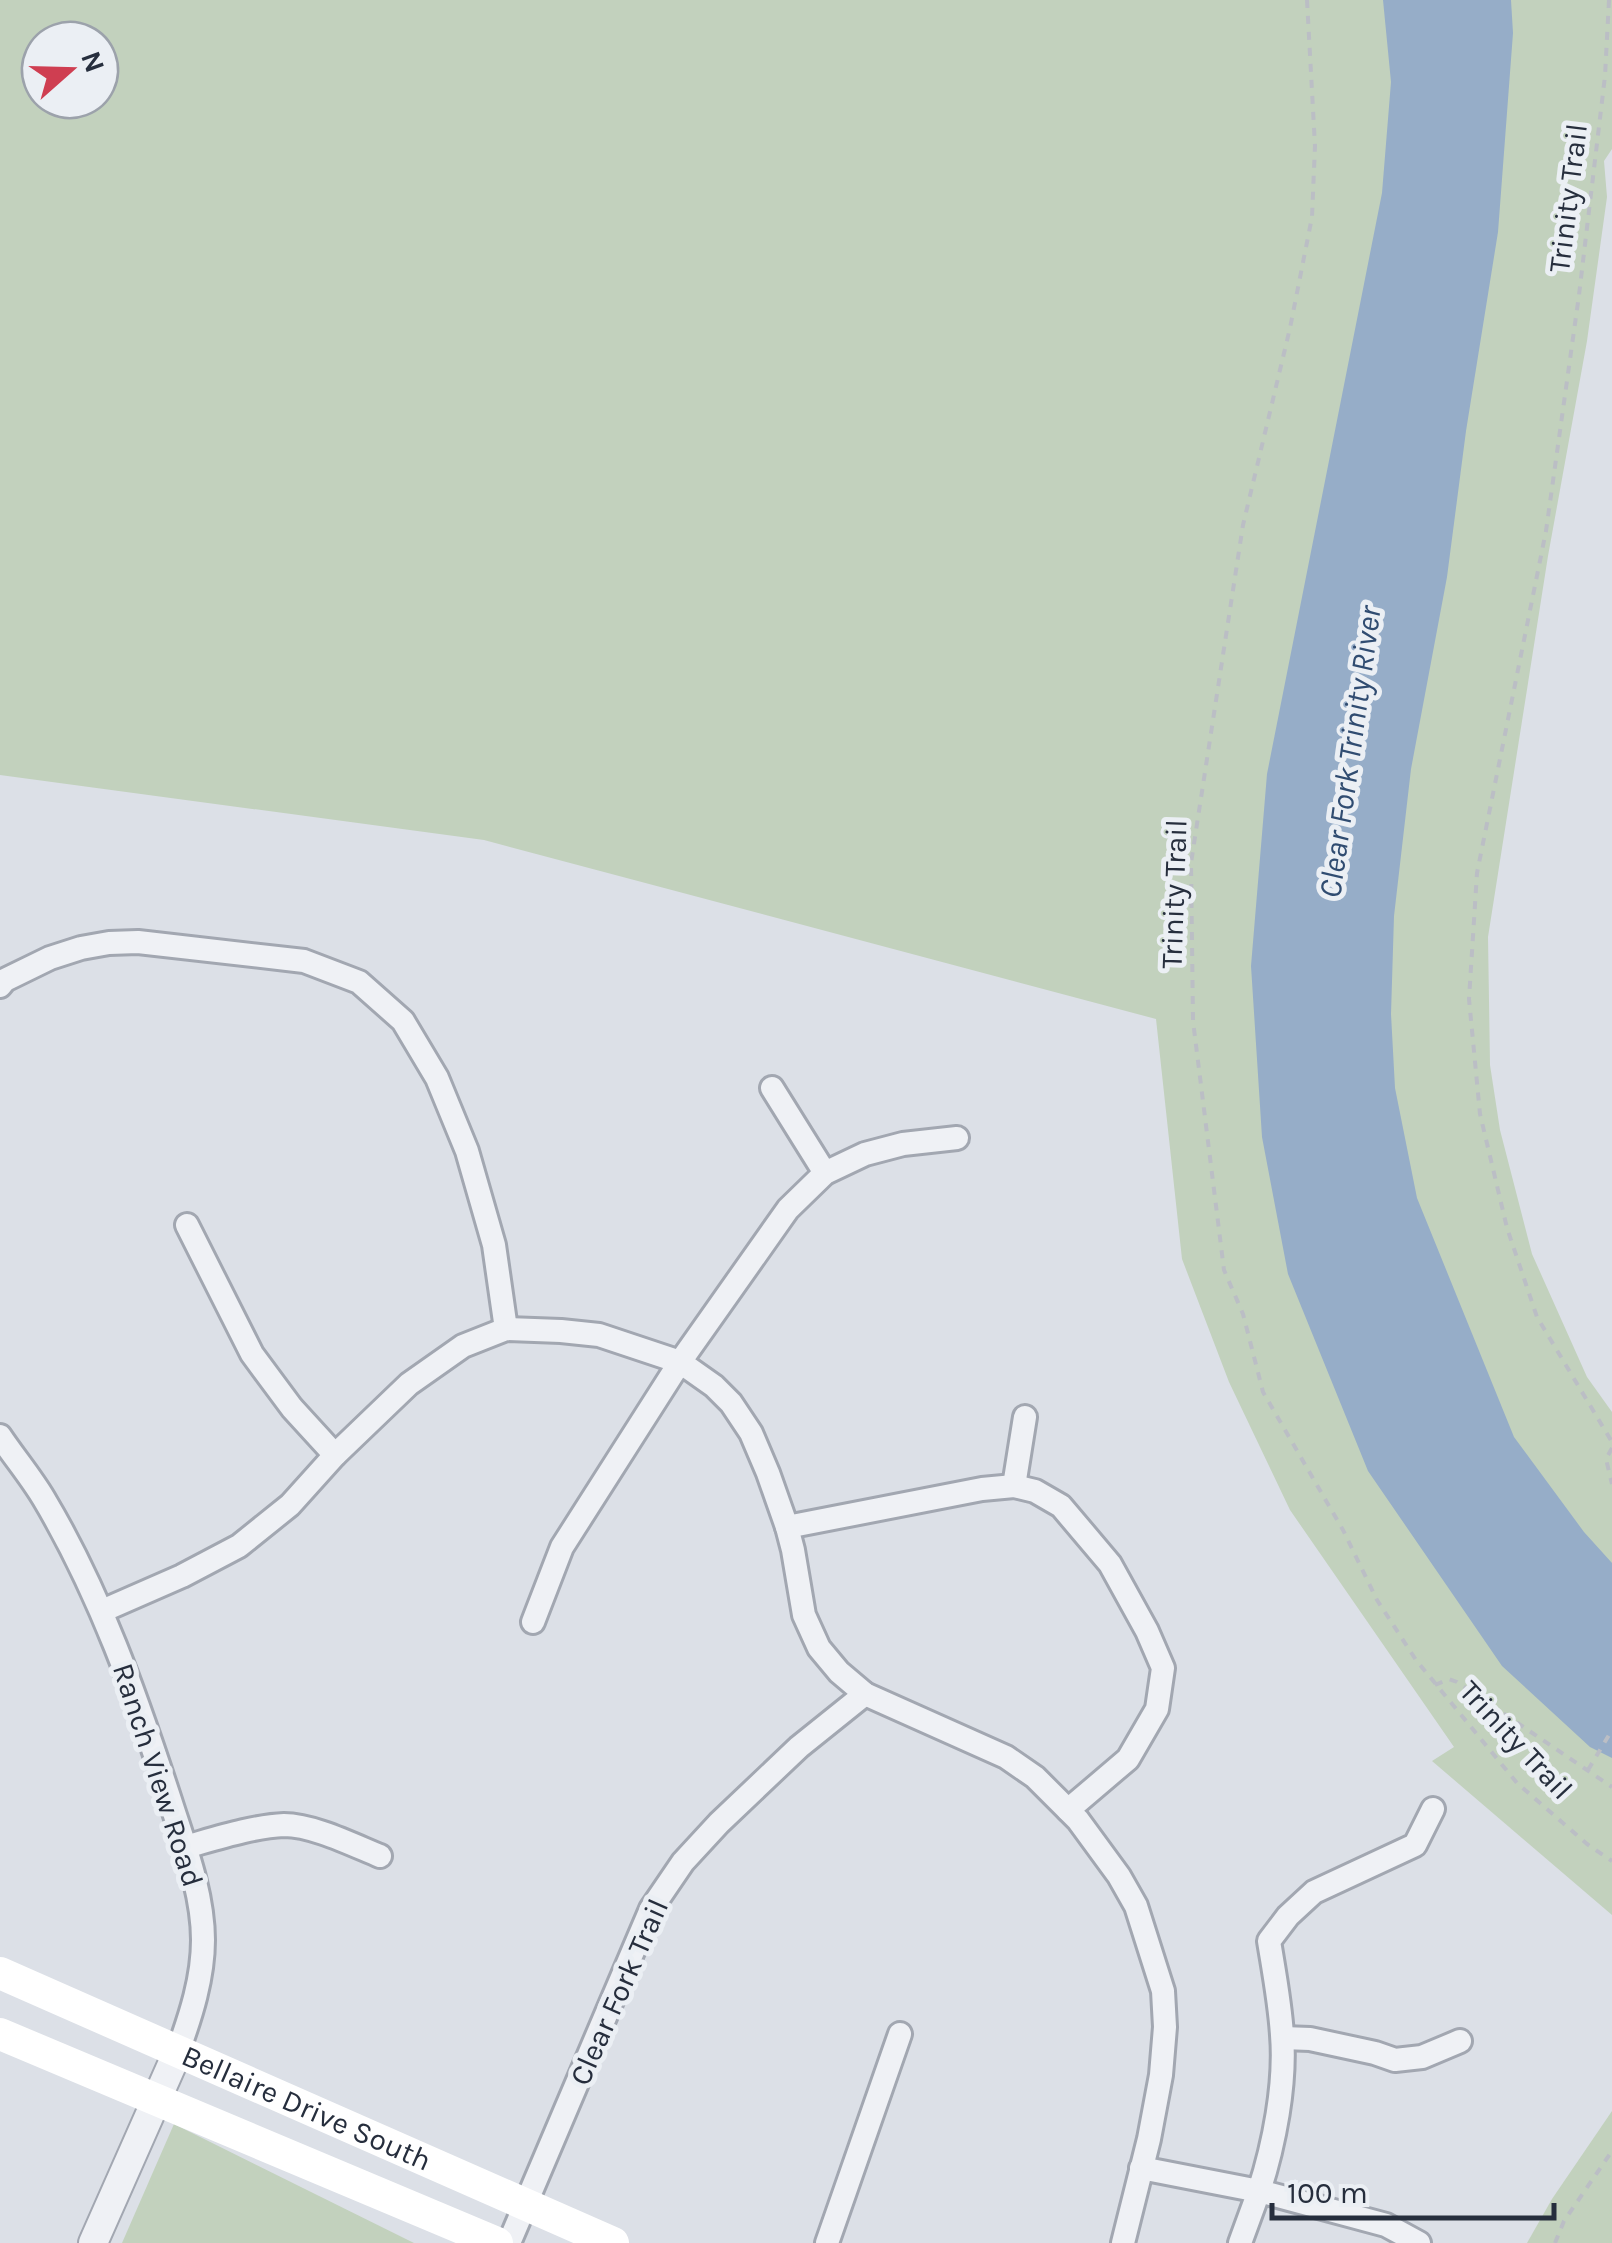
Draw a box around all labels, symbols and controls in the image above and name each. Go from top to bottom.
north arrow [20,20,120,120]
text: N [74,47,112,77]
street label: Trinity Trail [1541,122,1595,274]
water label: Clear Fork Trinity River [1311,603,1389,900]
street label: Trinity Trail [1153,819,1195,969]
street label: Ranch View Road [105,1659,211,1891]
street label: Trinity Trail [1452,1673,1580,1807]
street label: Clear Fork Trail [562,1893,676,2091]
street label: Bellaire Drive South [176,2037,437,2179]
scale bar [1272,2158,1554,2220]
text: 100 m [1287,2175,1368,2211]

